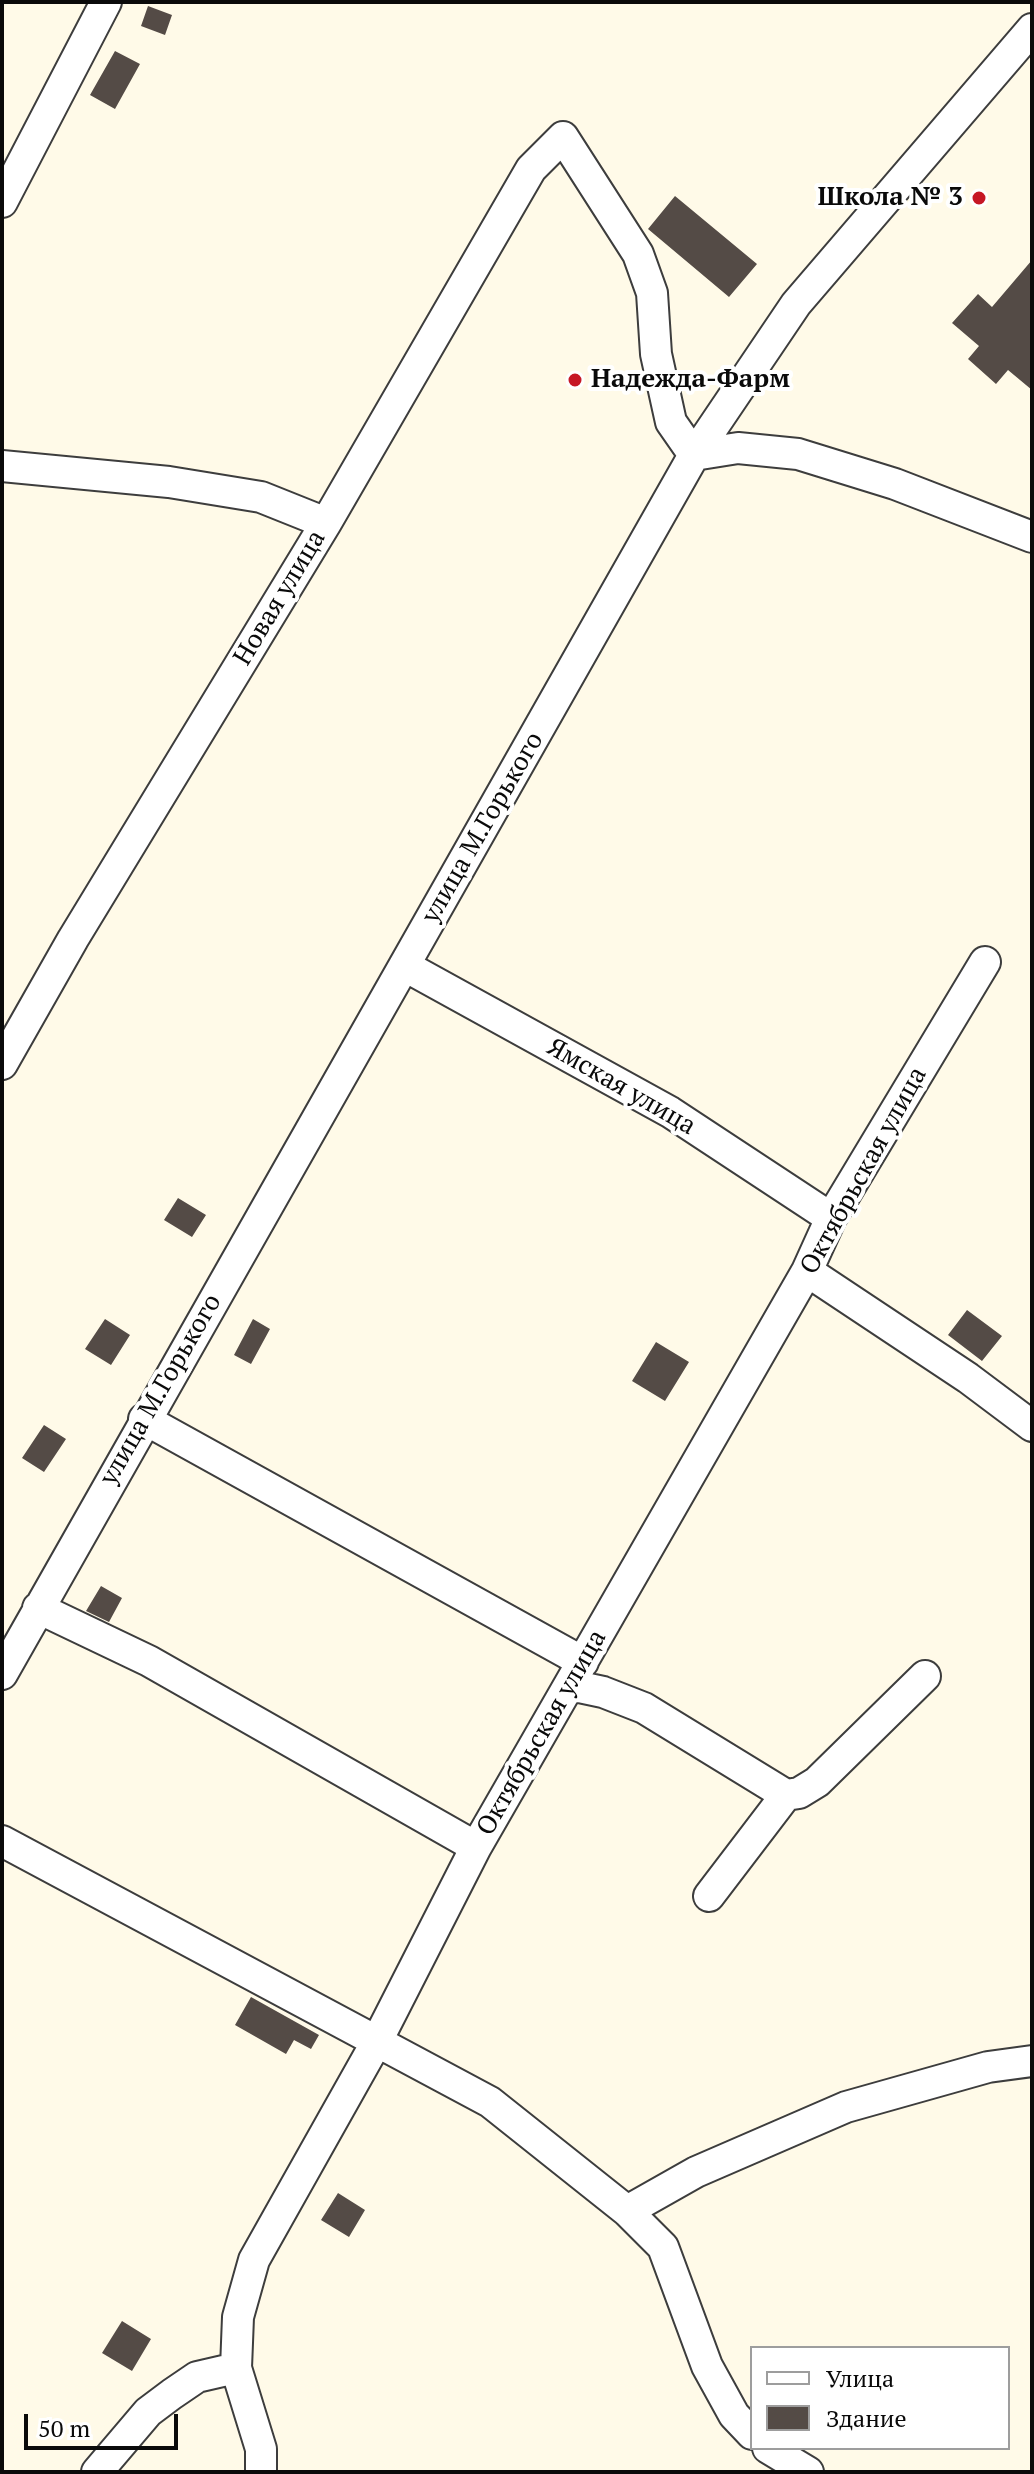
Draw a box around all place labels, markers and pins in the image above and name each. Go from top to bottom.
place label: Школа № 3 [818,182,963,214]
marker: Школа № 3 [970,189,988,207]
place label: Надежда-Фарм [591,364,790,396]
marker: Надежда-Фарм [566,371,584,389]

